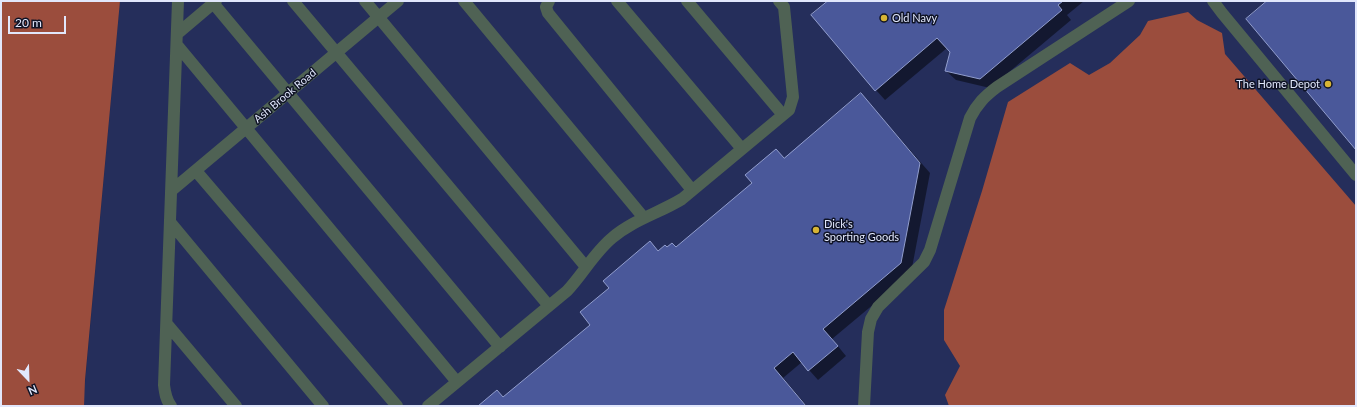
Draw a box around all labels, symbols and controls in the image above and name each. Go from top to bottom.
scale bar [10,8,68,34]
place label: Old Navy [892,11,937,25]
marker: Old Navy [879,13,889,23]
text: 20 m [15,15,42,30]
street label: Ash Brook Road [251,66,319,126]
place label: The Home Depot [1236,77,1320,91]
marker: The Home Depot [1323,79,1333,89]
place label: Dick's Sporting Goods [824,217,899,243]
marker: Dick's Sporting Goods [811,225,821,235]
north arrow [8,359,48,399]
text: N [26,383,39,398]

